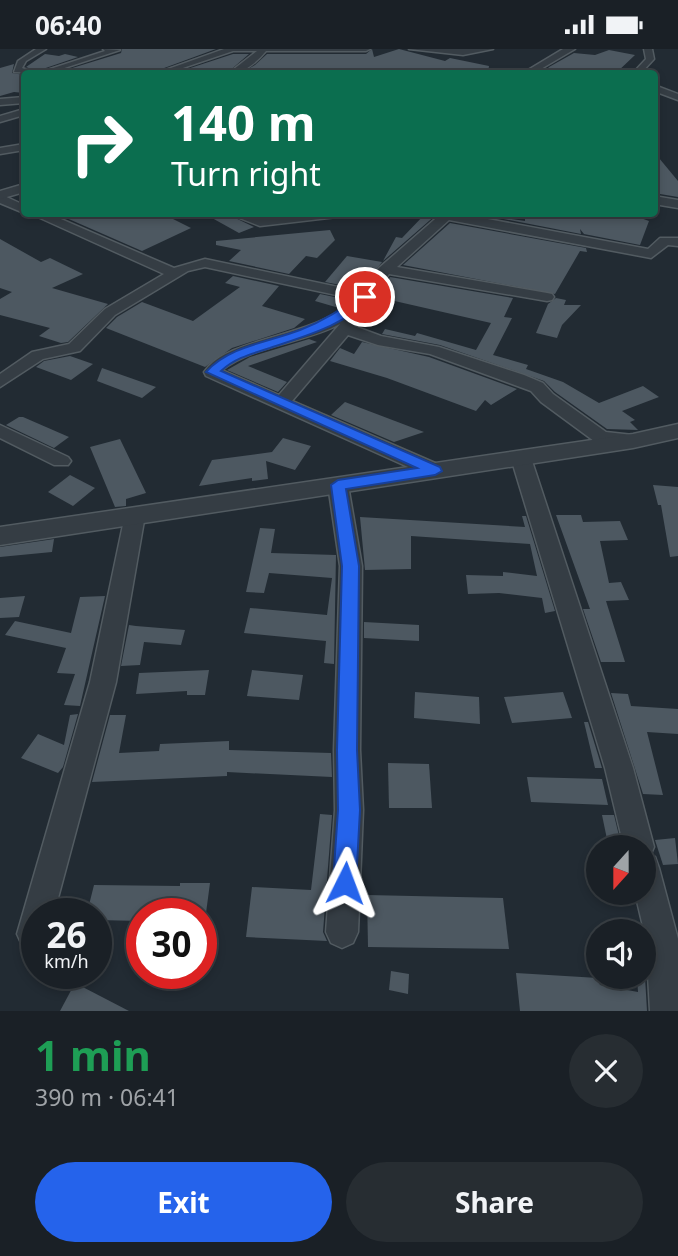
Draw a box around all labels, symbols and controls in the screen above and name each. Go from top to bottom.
text: 06:40 [35,7,102,43]
text: 140 m [171,89,316,155]
icon: right [56,98,147,189]
text: Turn right [171,152,321,195]
pin [335,267,395,327]
icon: arrive [346,278,384,316]
north arrow [586,835,656,905]
map controls [586,835,656,989]
position arrow [308,846,382,920]
speed limit sign: 30 [126,898,217,989]
text: 26 [46,911,87,958]
button: sound [586,919,656,989]
text: km/h [44,949,89,973]
text: 1 min [35,1026,151,1083]
button: close [569,1034,643,1108]
text: 390 m · 06:41 [35,1081,179,1113]
button: Exit [35,1162,332,1242]
button: Share [346,1162,643,1242]

